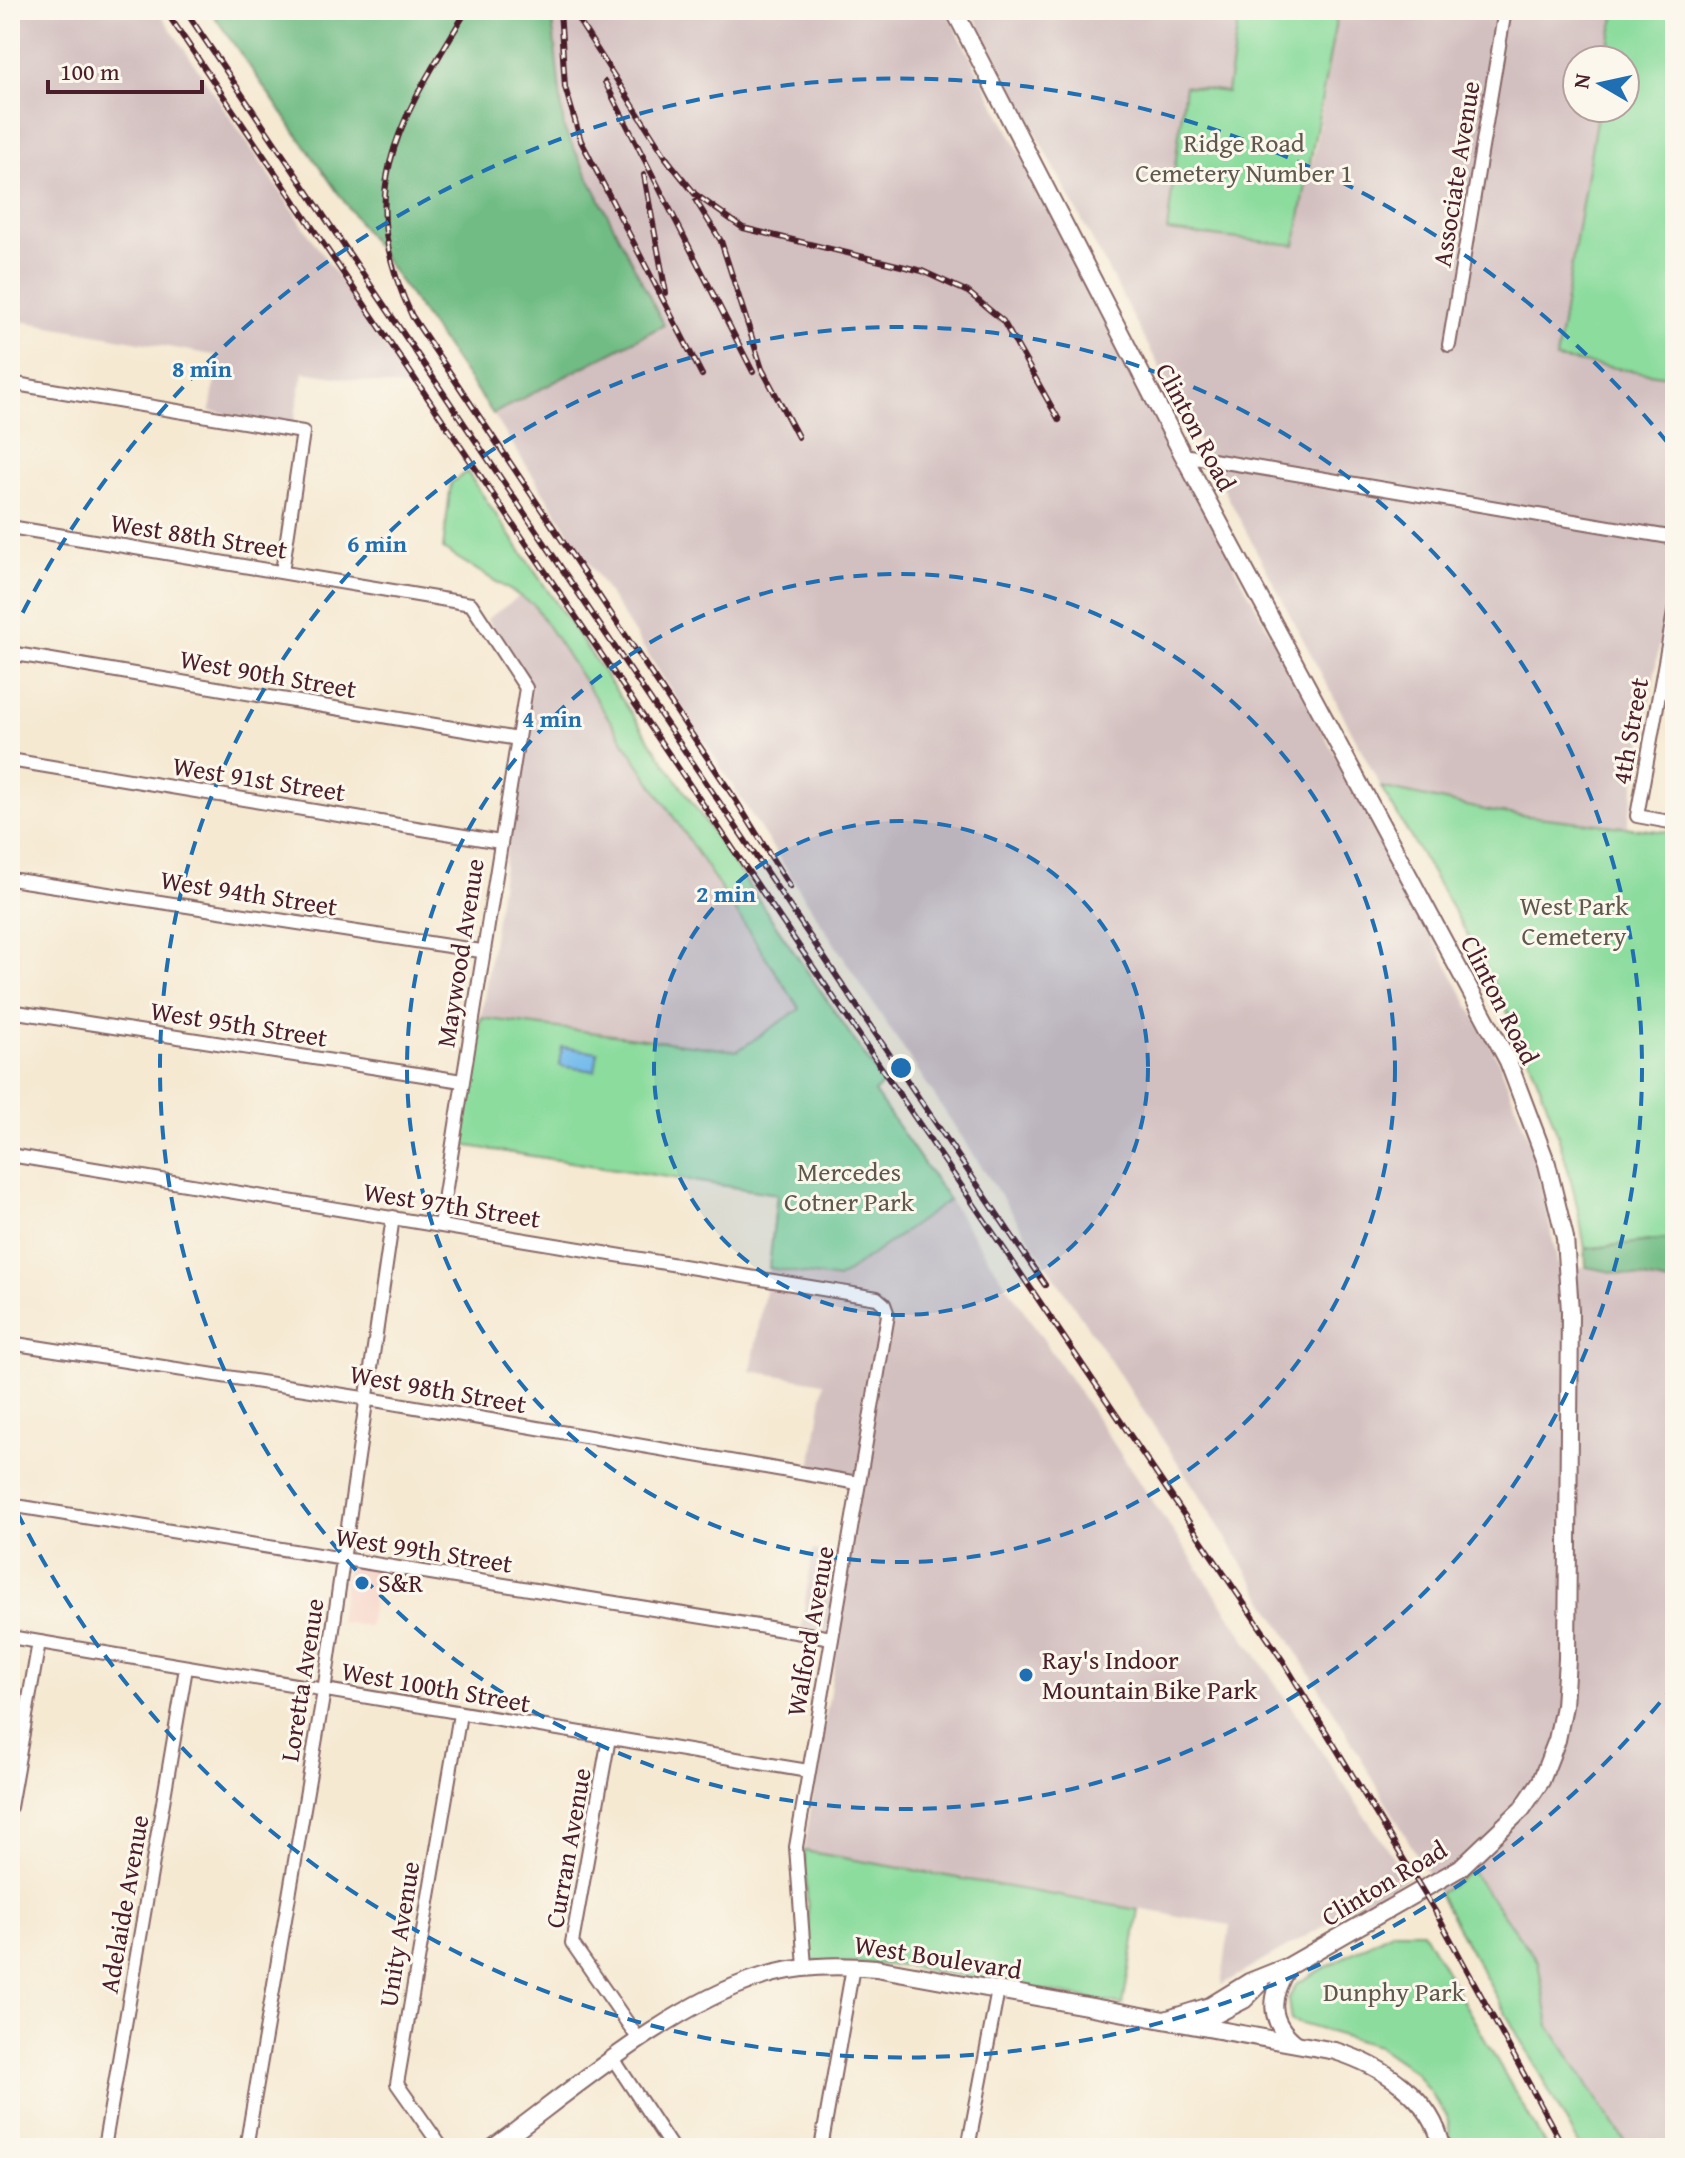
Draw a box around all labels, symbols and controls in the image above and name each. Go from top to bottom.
scale bar [48,44,202,94]
north arrow [1561,44,1641,124]
text: 100 m [60,54,120,89]
text: N [1564,71,1598,91]
street label: Associate Avenue [1422,78,1489,270]
park label: Ridge Road Cemetery Number 1 [1135,123,1353,192]
text: 8 min [172,351,232,386]
street label: Clinton Road [1146,356,1247,498]
street label: West 88th Street [108,502,290,569]
text: 6 min [347,526,407,561]
street label: West 90th Street [177,639,360,708]
street label: 4th Street [1601,674,1658,787]
text: 4 min [522,701,582,736]
street label: West 91st Street [170,746,348,811]
street label: Maywood Avenue [425,856,494,1050]
street label: West 94th Street [158,859,340,926]
text: 2 min [696,876,756,911]
park label: West Park Cemetery [1520,886,1629,955]
street label: Clinton Road [1451,928,1550,1071]
street label: West 95th Street [148,990,330,1057]
centre of rings [887,1054,915,1082]
park label: Mercedes Cotner Park [784,1152,915,1221]
street label: West 97th Street [361,1171,543,1238]
street label: West 98th Street [347,1354,530,1423]
street label: West 99th Street [333,1516,515,1583]
street label: Walford Avenue [775,1543,844,1719]
place label: S&R [378,1563,423,1602]
marker: S&R [353,1574,371,1592]
street label: Loretta Avenue [269,1596,334,1764]
place label: Ray's Indoor Mountain Bike Park [1042,1640,1258,1709]
street label: West 100th Street [338,1651,534,1722]
marker: Ray's Indoor Mountain Bike Park [1017,1666,1035,1684]
street label: Curran Avenue [534,1765,601,1931]
street label: Adelaide Avenue [89,1812,158,1996]
street label: Clinton Road [1313,1830,1454,1935]
street label: Unity Avenue [368,1858,429,2009]
street label: West Boulevard [851,1924,1025,1989]
park label: Dunphy Park [1323,1972,1466,2011]

